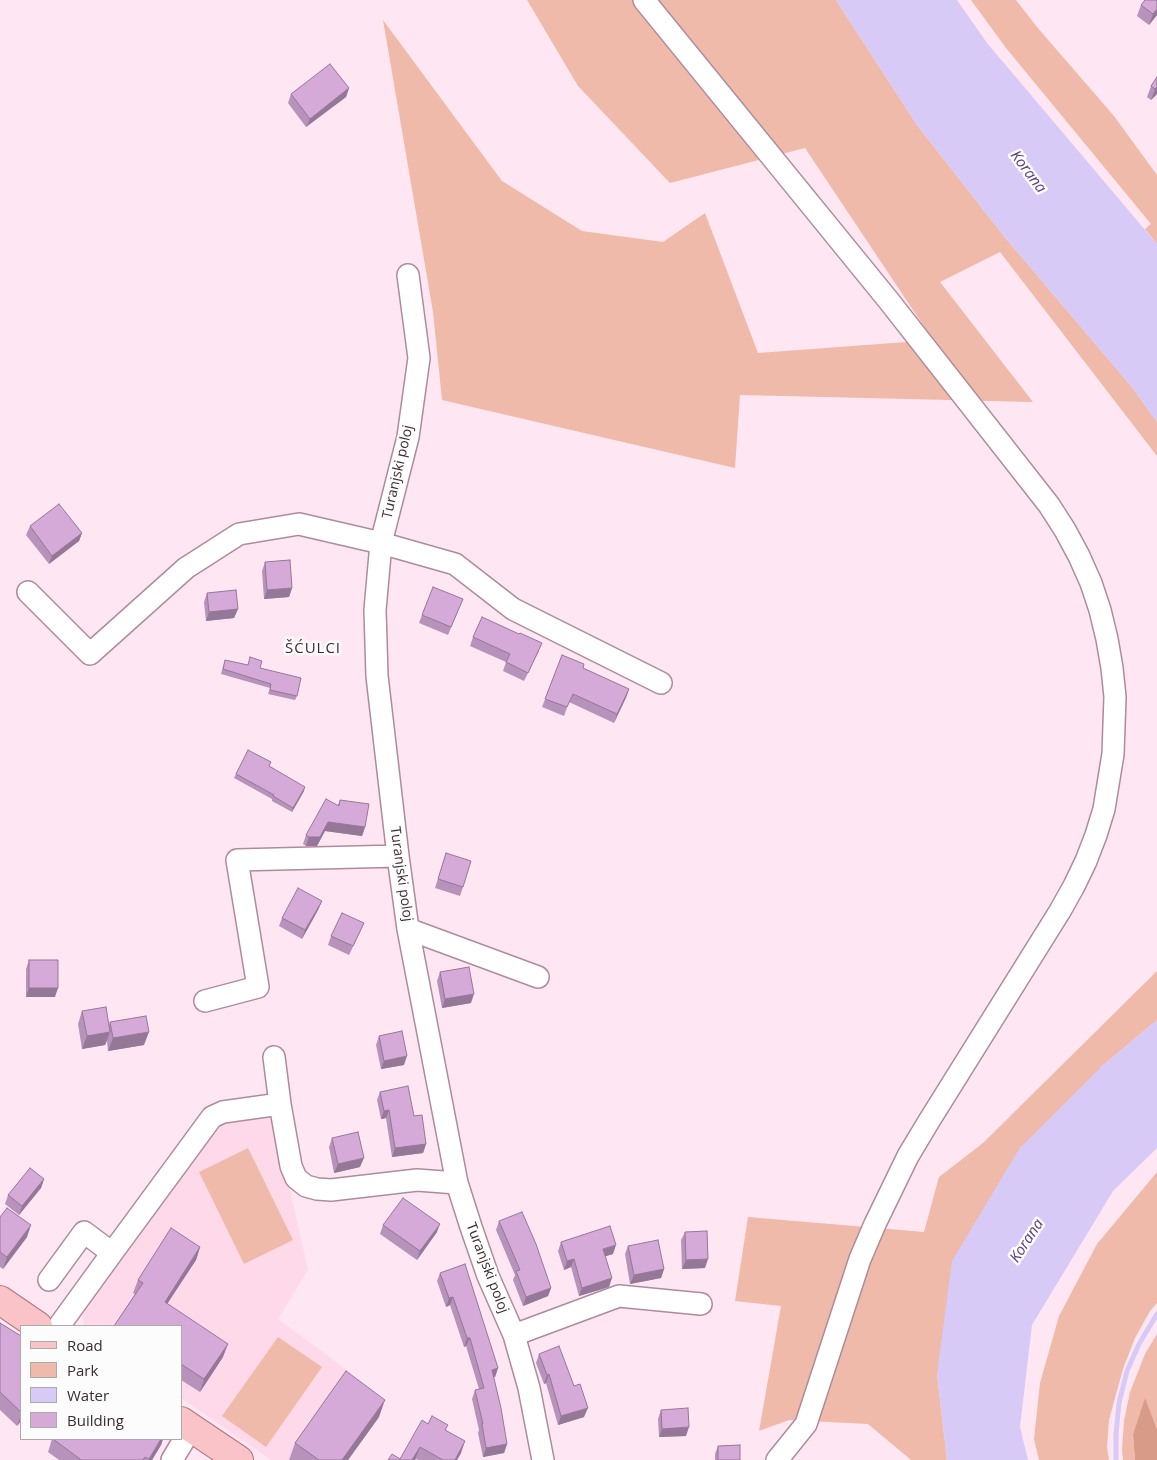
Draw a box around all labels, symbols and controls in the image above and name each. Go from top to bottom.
water label: Korana [1006,147,1050,197]
street label: Turanjski poloj [379,424,417,520]
district label: ŠĆULCI [284,640,342,658]
street label: Turanjski poloj [386,825,416,923]
water label: Korana [1006,1216,1048,1266]
street label: Turanjski poloj [462,1220,512,1316]
legend [20,1325,182,1440]
text: Road [67,1335,103,1355]
text: Park [67,1360,98,1380]
text: Water [67,1385,109,1405]
text: Building [67,1410,124,1430]

